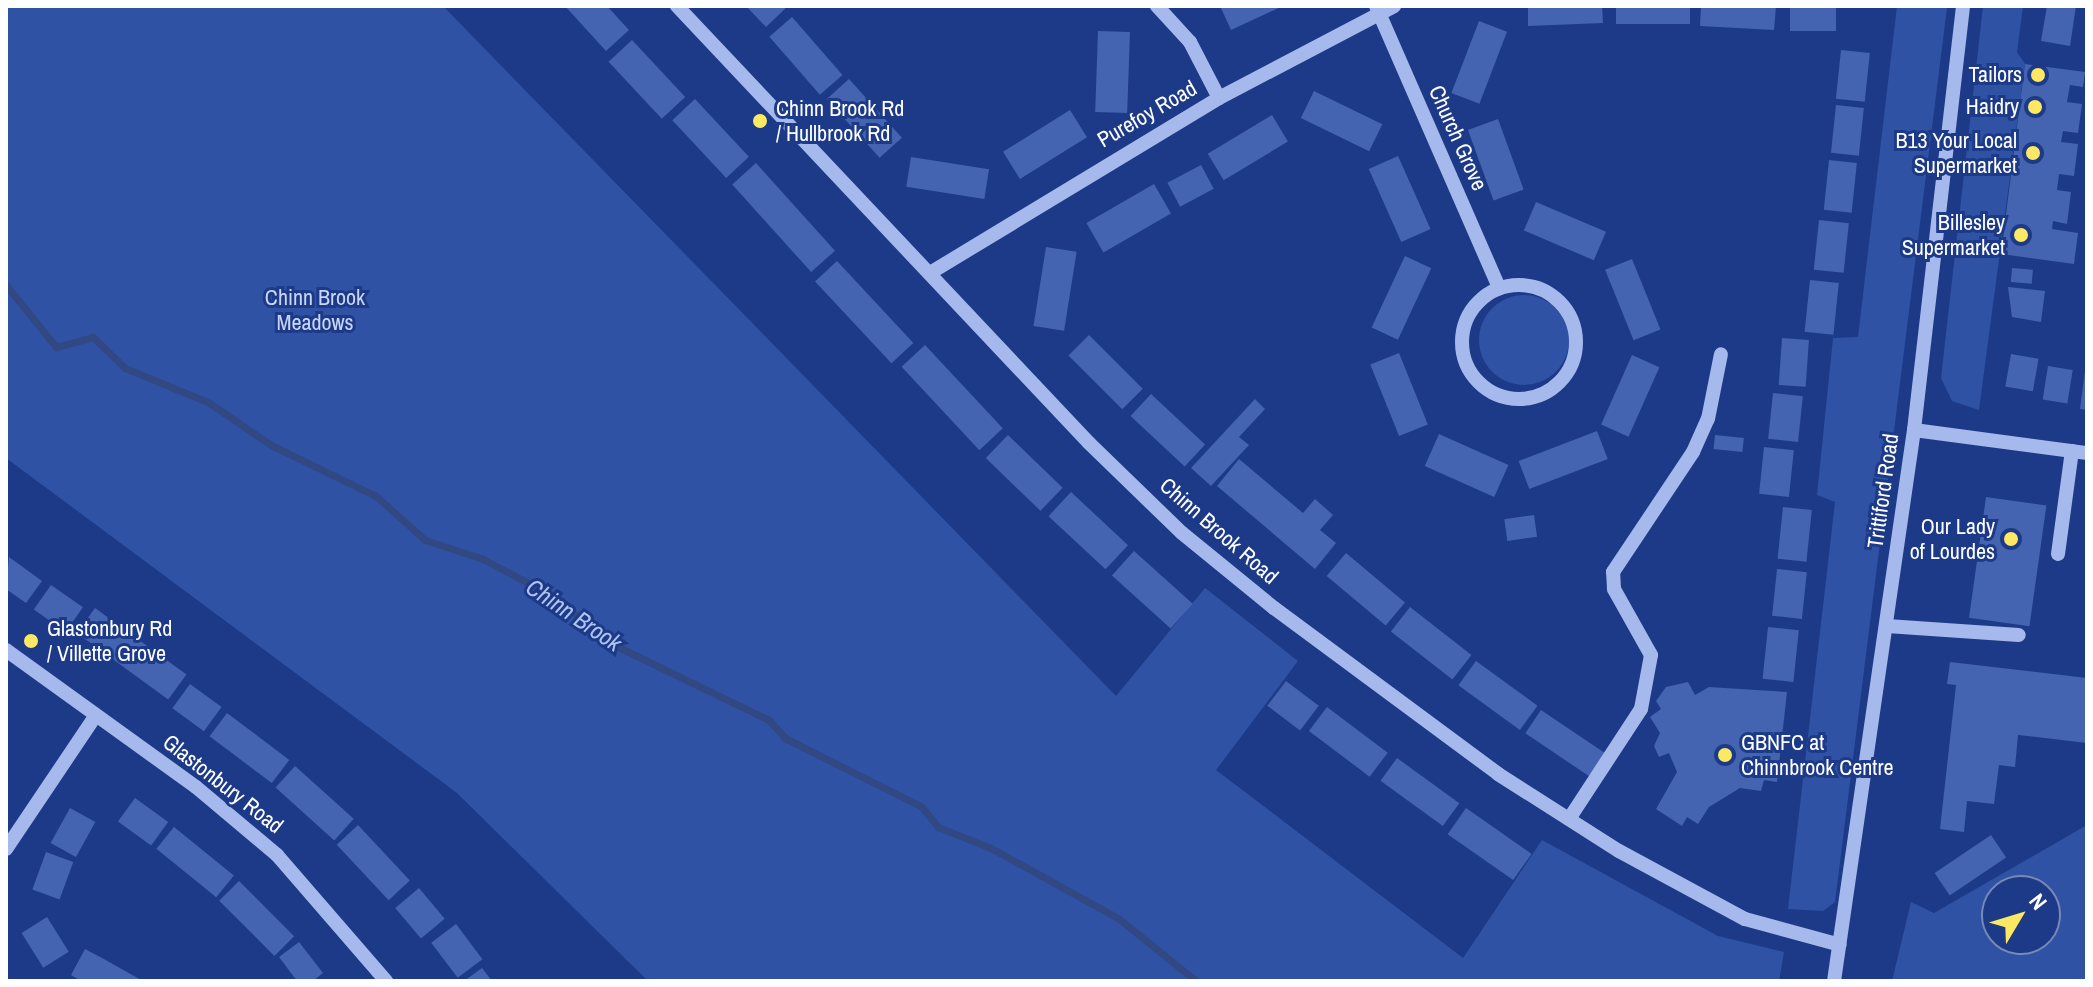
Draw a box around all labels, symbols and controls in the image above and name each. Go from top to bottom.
place label: Tailors [1969,62,2022,88]
marker: Tailors [2029,66,2047,84]
street label: Purefoy Road [1093,75,1201,153]
street label: Church Grove [1423,81,1493,195]
place label: Haidry [1966,94,2019,120]
place label: Chinn Brook Rd / Hullbrook Rd [776,95,904,146]
marker: Haidry [2026,98,2044,116]
marker: Chinn Brook Rd / Hullbrook Rd [751,112,769,130]
place label: B13 Your Local Supermarket [1895,127,2017,178]
marker: B13 Your Local Supermarket [2024,144,2042,162]
place label: Billesley Supermarket [1902,209,2005,260]
marker: Billesley Supermarket [2012,226,2030,244]
park label: Chinn Brook Meadows [265,284,365,336]
street label: Trittiford Road [1862,432,1904,550]
street label: Chinn Brook Road [1154,472,1284,590]
place label: Our Lady of Lourdes [1910,513,1995,564]
marker: Our Lady of Lourdes [2002,530,2020,548]
water label: Chinn Brook [521,572,627,658]
place label: Glastonbury Rd / Villette Grove [47,615,172,666]
marker: Glastonbury Rd / Villette Grove [22,632,40,650]
street label: Glastonbury Road [158,729,288,839]
place label: GBNFC at Chinnbrook Centre [1741,729,1893,780]
marker: GBNFC at Chinnbrook Centre [1716,746,1734,764]
north arrow [1981,875,2061,955]
text: N [2023,887,2054,916]

